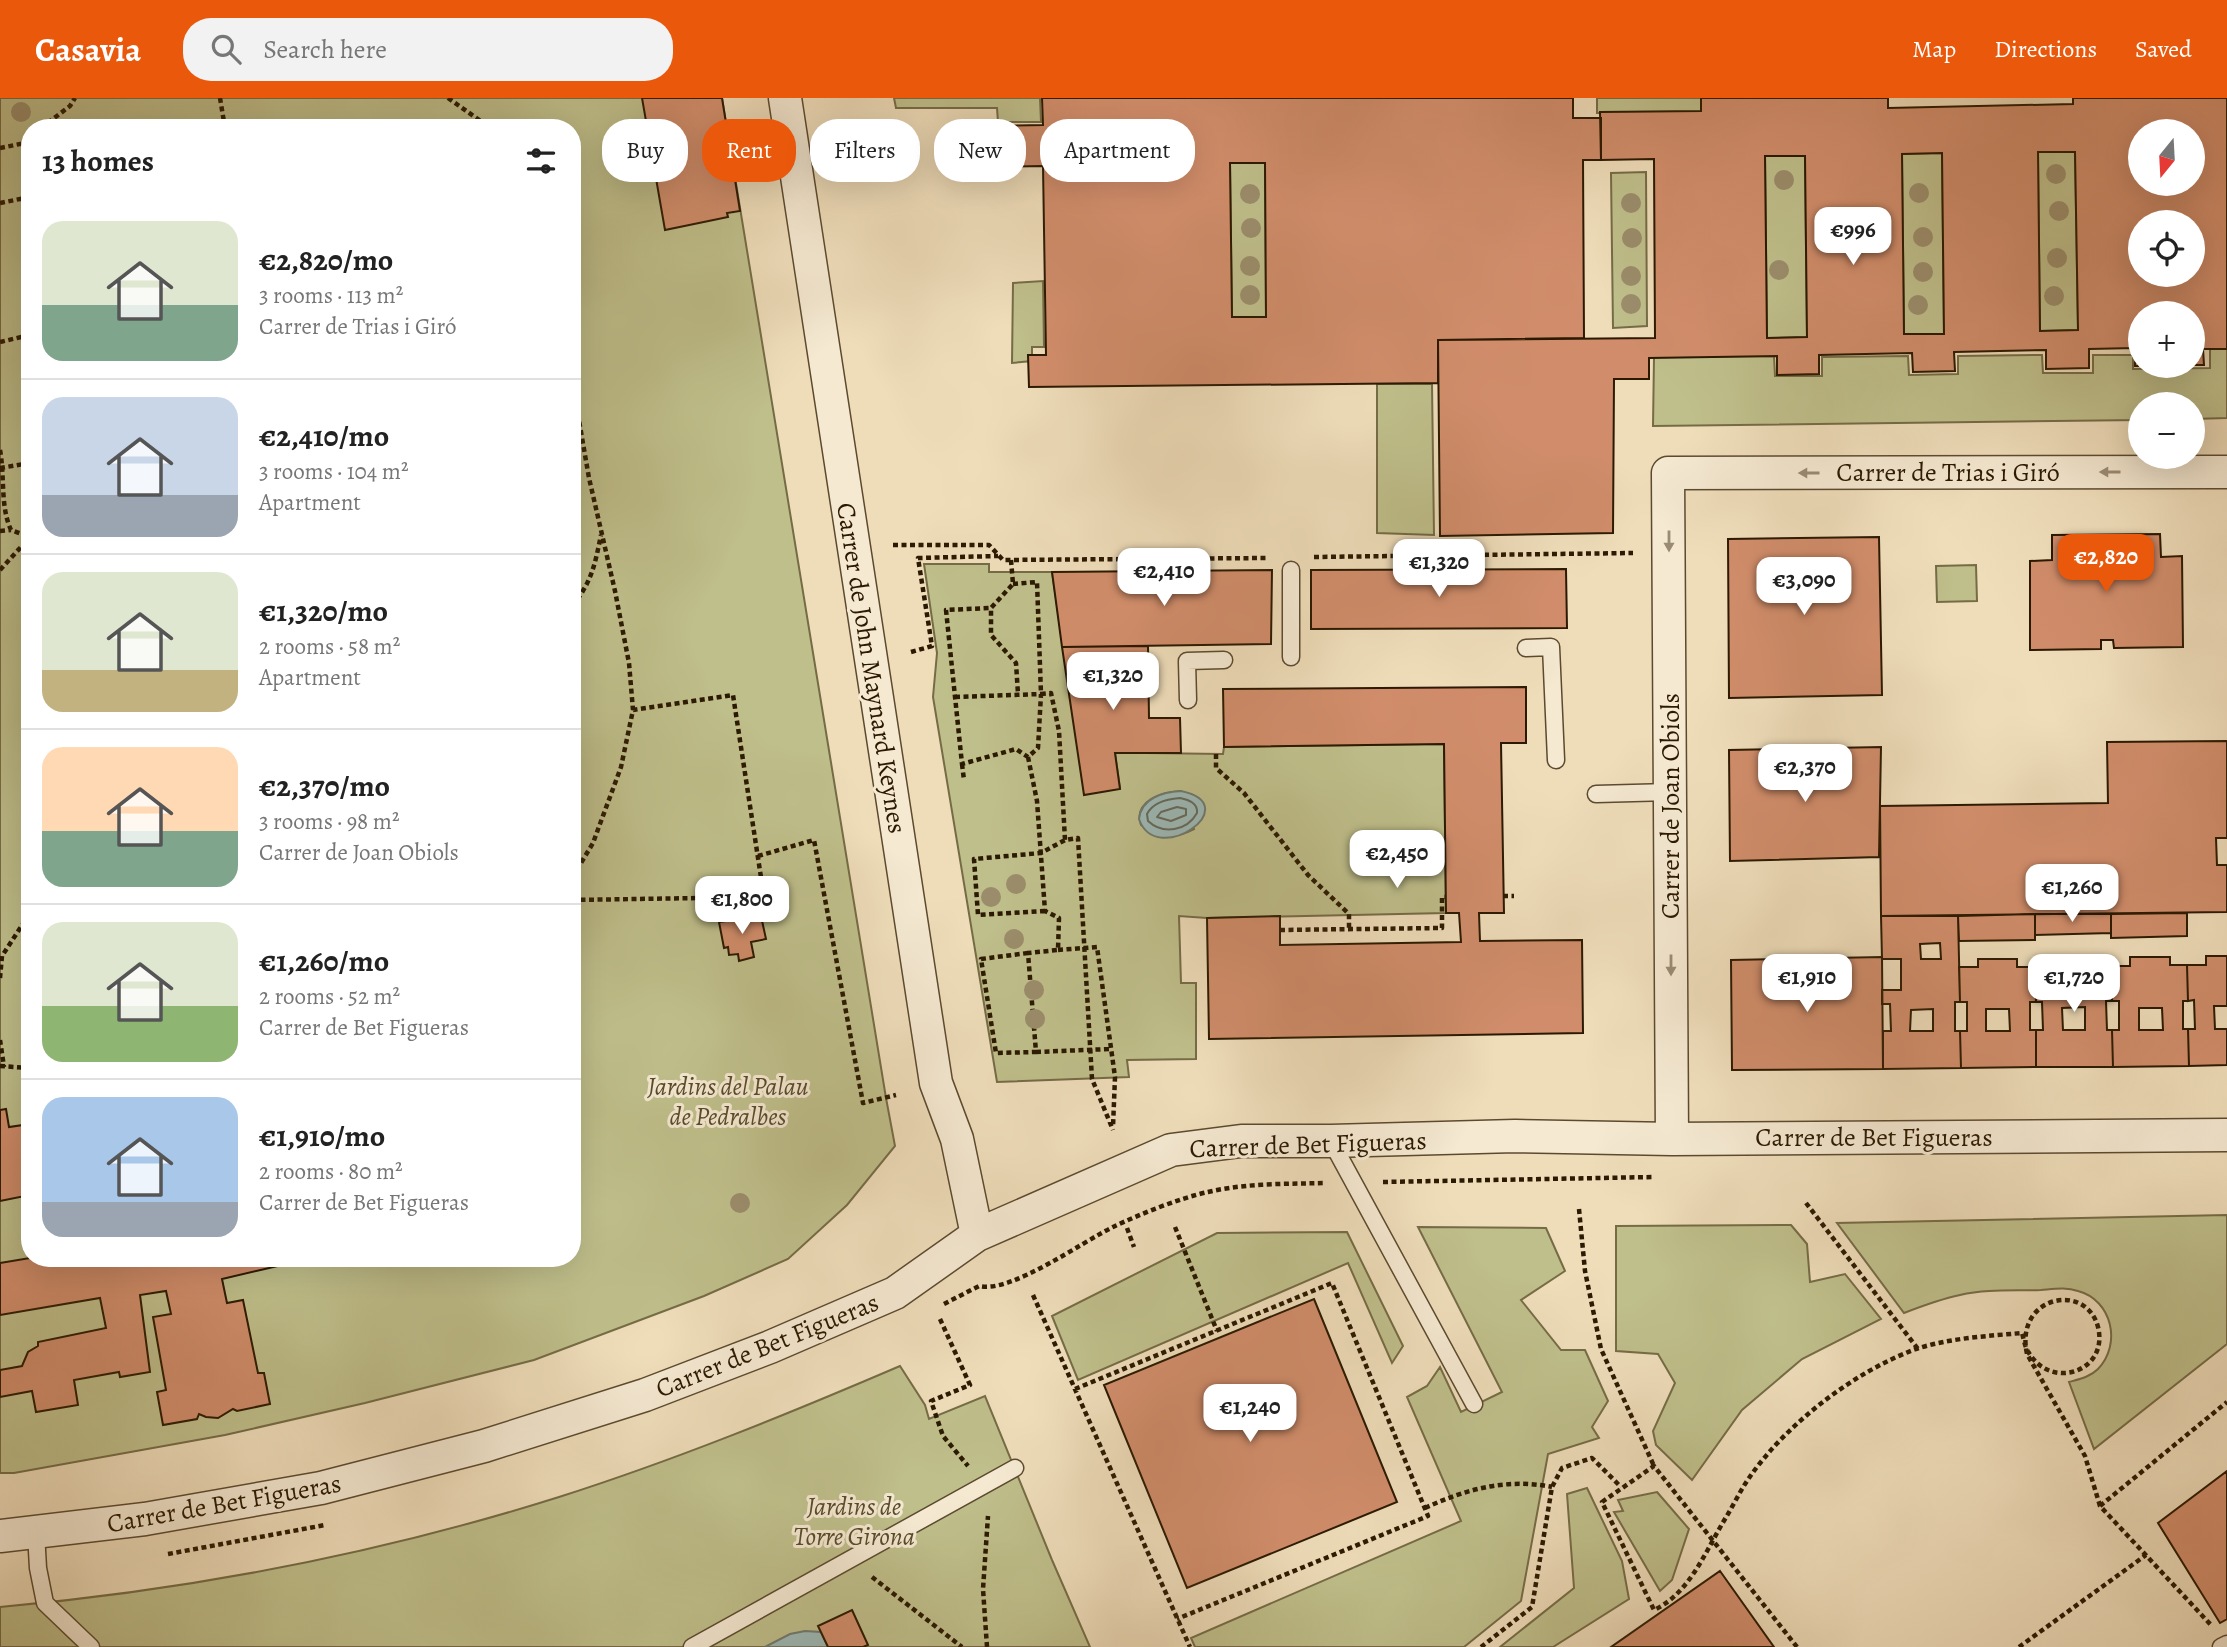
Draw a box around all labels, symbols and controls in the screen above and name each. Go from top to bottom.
search box [183,18,673,81]
text: Casavia [35,27,141,72]
icon: search [207,30,245,68]
text: Search here [263,32,387,67]
text: Map [1912,33,1956,65]
text: Directions [1994,33,2097,65]
text: Saved [2135,33,2192,65]
chip: Buy [602,119,688,182]
chip: Rent [702,119,796,182]
chip: Filters [810,119,920,182]
chip: New [934,119,1026,182]
chip: Apartment [1040,119,1195,182]
north arrow [2128,119,2205,196]
map controls [2128,119,2205,469]
text: 13 homes [42,141,154,181]
icon: filters [522,142,560,180]
pin: €996 [1812,208,1894,267]
button: locate [2128,210,2205,287]
text: €996 [1830,214,1876,245]
text: €2,820/mo [259,240,393,280]
icon: home [98,249,182,333]
text: 3 rooms · 113 m² [259,280,403,311]
button: + [2128,301,2205,378]
text: Carrer de Trias i Giró [259,311,457,342]
button: − [2128,392,2205,469]
text: €2,410/mo [259,416,389,456]
icon: home [98,425,182,509]
street label: Carrer de Trias i Giró [1836,455,2060,490]
text: 3 rooms · 104 m² [259,456,408,487]
one-way arrow [2099,466,2121,478]
one-way arrow [1798,467,1820,479]
text: Apartment [259,487,361,518]
street label: Carrer de John Maynard Keynes [828,500,915,836]
one-way arrow [1663,530,1675,552]
pin: €2,820 [2049,534,2163,594]
pin: €1,320 [1382,540,1496,599]
text: €2,820 [2074,541,2138,572]
text: €1,320 [1409,546,1469,577]
pin: €2,410 [1107,548,1221,608]
text: €2,410 [1133,555,1195,586]
pin: €3,090 [1747,558,1861,617]
text: €3,090 [1772,564,1836,595]
text: €1,320/mo [259,591,388,631]
icon: home [98,600,182,684]
text: 2 rooms · 58 m² [259,631,400,662]
pin: €1,320 [1056,652,1170,712]
text: €1,320 [1083,659,1143,690]
text: Apartment [259,662,361,693]
street label: Carrer de Joan Obiols [1653,693,1688,919]
pin: €2,370 [1748,744,1862,804]
text: €2,370 [1774,751,1836,782]
text: €2,370/mo [259,766,390,806]
icon: home [98,775,182,859]
text: 3 rooms · 98 m² [259,806,400,837]
pin: €2,450 [1340,830,1454,890]
text: Carrer de Joan Obiols [259,837,459,868]
text: €2,450 [1366,837,1428,868]
pin: €1,260 [2015,864,2129,924]
text: €1,260 [2041,871,2103,902]
pin: €1,800 [685,876,799,936]
text: €1,800 [711,883,773,914]
text: €1,260/mo [259,941,389,981]
icon: home [98,950,182,1034]
one-way arrow [1665,954,1677,976]
pin: €1,910 [1750,954,1864,1014]
pin: €1,720 [2017,954,2131,1014]
text: €1,910 [1778,961,1836,992]
text: €1,720 [2044,961,2104,992]
text: 2 rooms · 52 m² [259,981,400,1012]
text: Carrer de Bet Figueras [259,1012,469,1043]
park label: Jardins del Palau de Pedralbes [647,1069,809,1134]
text: €1,910/mo [259,1116,385,1156]
street label: Carrer de Bet Figueras [1755,1120,1993,1155]
street label: Carrer de Bet Figueras [1189,1123,1427,1166]
icon: home [98,1125,182,1209]
text: 2 rooms · 80 m² [259,1156,403,1187]
text: Carrer de Bet Figueras [259,1187,469,1218]
street label: Carrer de Bet Figueras [651,1285,884,1406]
pin: €1,240 [1193,1384,1307,1444]
text: €1,240 [1219,1391,1281,1422]
street label: Carrer de Bet Figueras [104,1466,344,1541]
park label: Jardins de Torre Girona [793,1489,915,1554]

